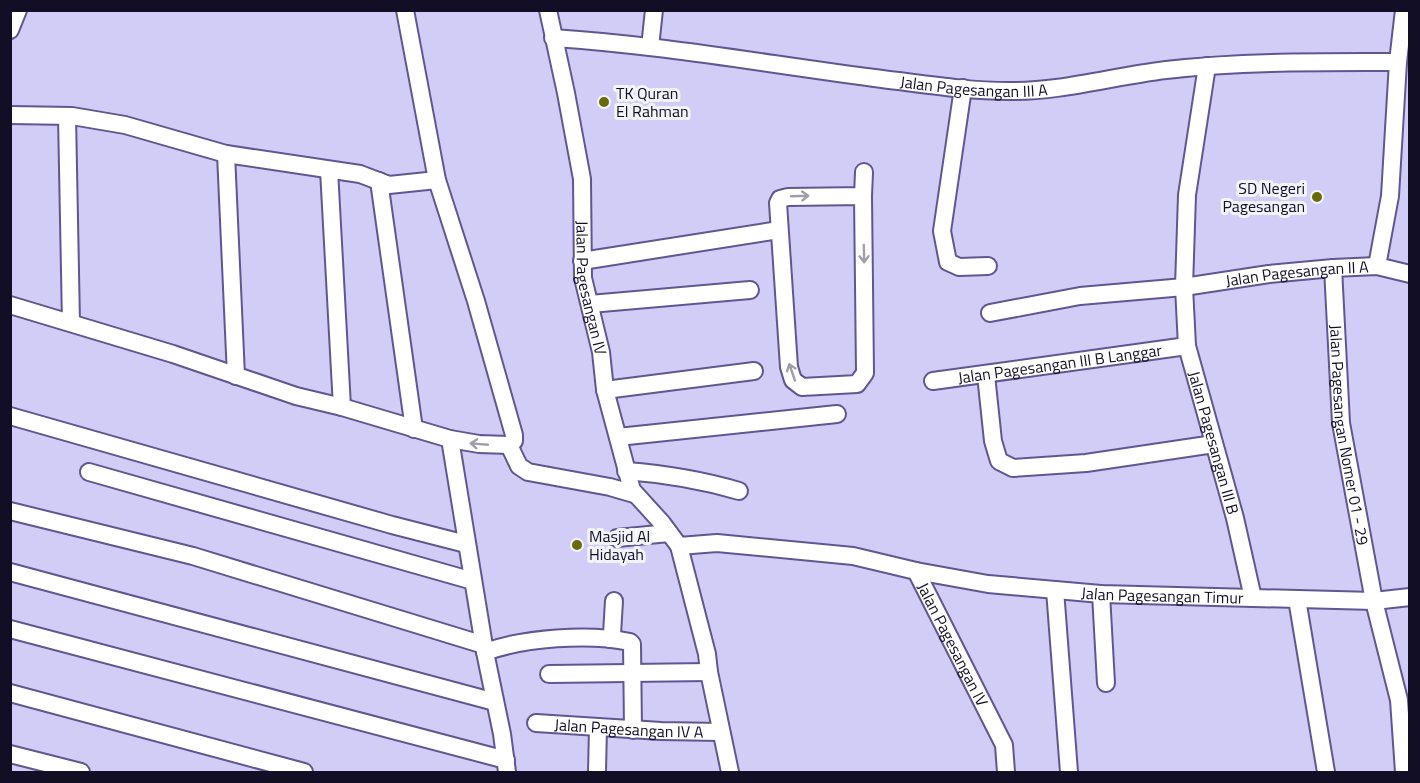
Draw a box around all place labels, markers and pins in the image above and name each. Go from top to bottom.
place label: TK Quran El Rahman [616,81,689,123]
marker: TK Quran El Rahman [597,95,611,109]
place label: SD Negeri Pagesangan [1222,176,1305,218]
marker: SD Negeri Pagesangan [1310,190,1324,204]
place label: Masjid Al Hidayah [589,524,650,566]
marker: Masjid Al Hidayah [570,538,584,552]

